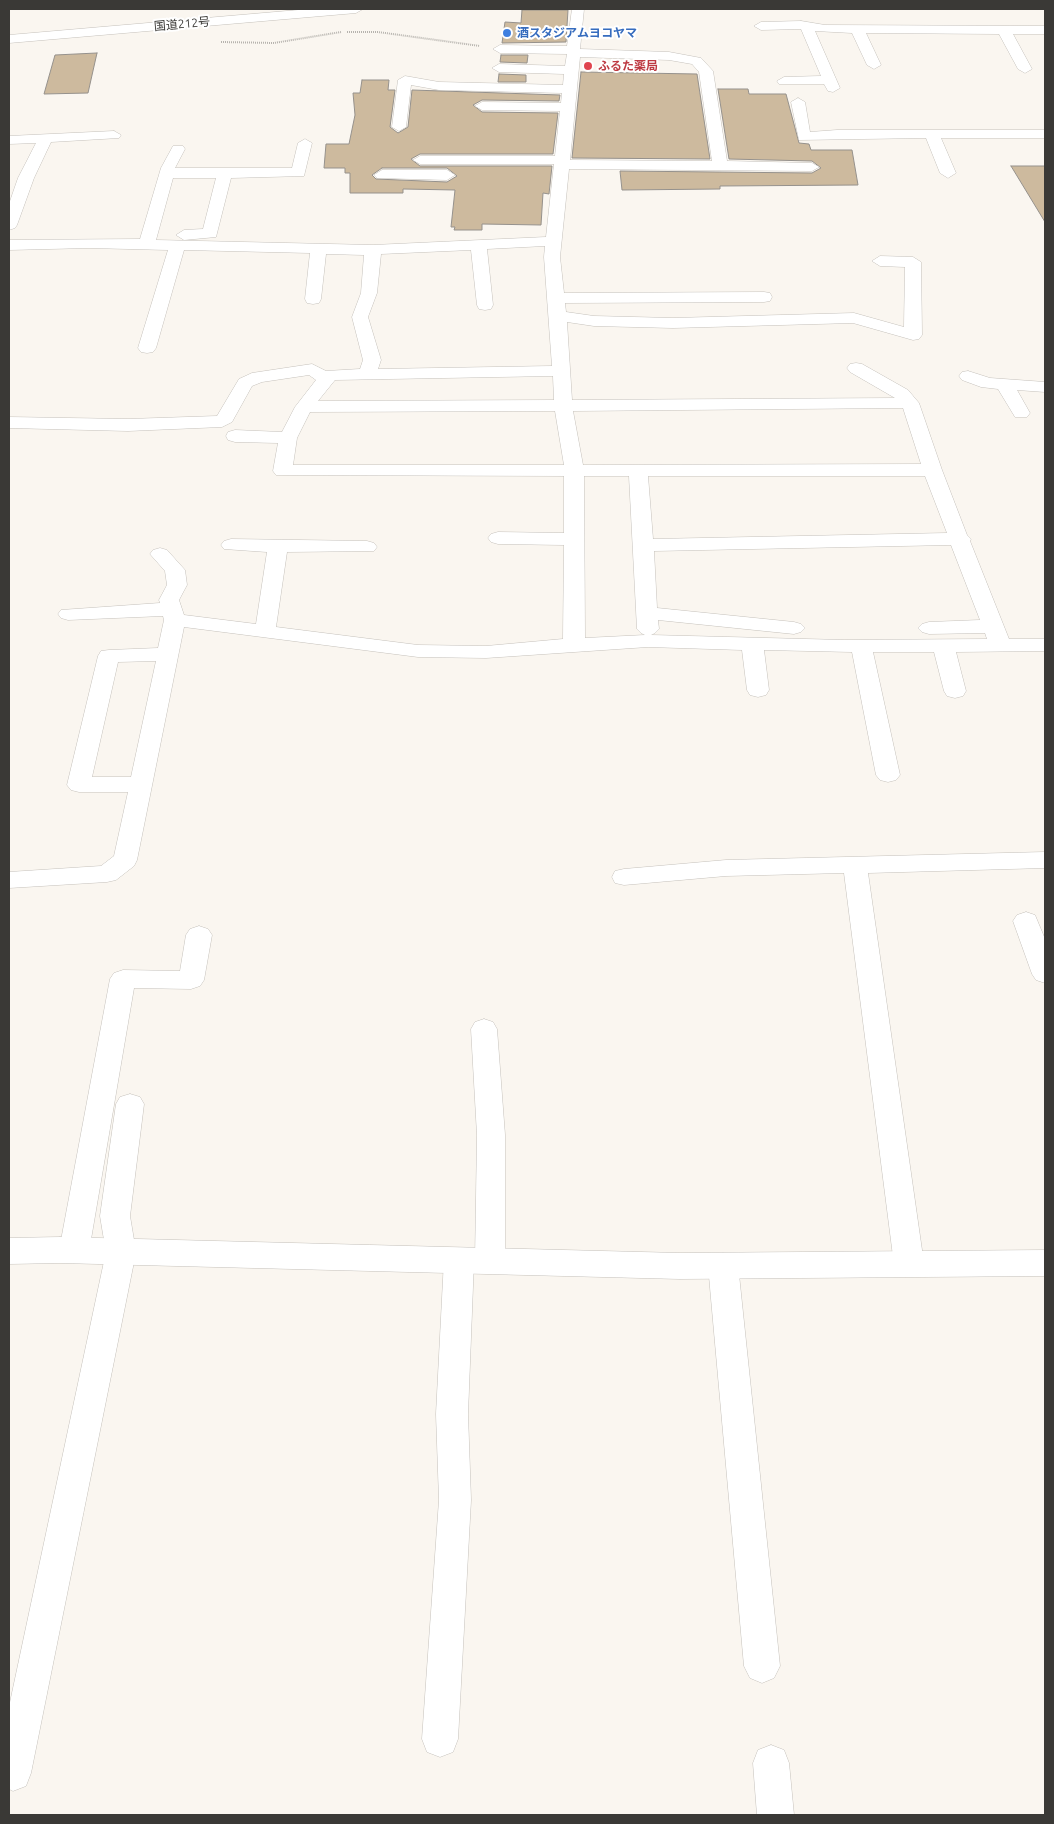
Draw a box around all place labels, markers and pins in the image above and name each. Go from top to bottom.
place label: 酒スタジアムヨコヤマ [517,26,637,40]
marker: 酒スタジアムヨコヤマ [501,27,513,39]
place label: ふるた薬局 [598,59,658,73]
marker: ふるた薬局 [582,60,594,72]

